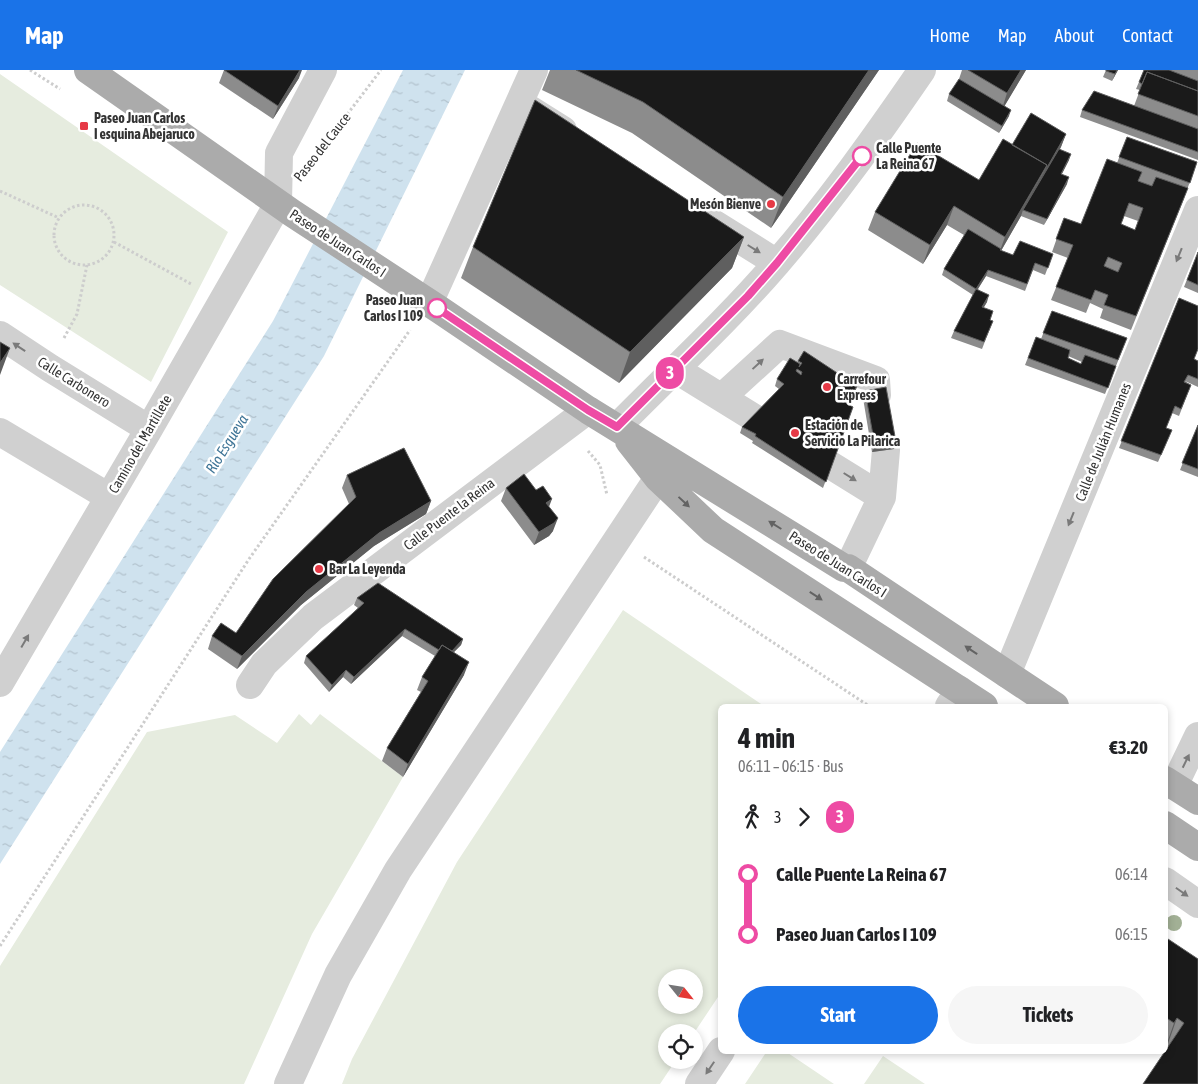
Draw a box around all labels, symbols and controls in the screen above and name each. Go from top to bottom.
text: Map [25,22,64,49]
text: Home [930,25,970,46]
text: Map [998,25,1027,46]
text: About [1055,25,1094,46]
text: Contact [1122,25,1173,46]
place label: Paseo Juan Carlos I esquina Abejaruco [94,110,195,142]
street label: Paseo del Cauce [290,110,354,184]
marker: Paseo Juan Carlos I esquina Abejaruco [78,120,90,132]
place label: Calle Puente La Reina 67 [876,140,941,172]
marker: Calle Puente La Reina 67 [852,146,872,166]
place label: Mesón Bienve [690,196,761,212]
marker: Mesón Bienve [765,198,777,210]
street label: Paseo de Juan Carlos I [287,206,389,280]
one-way arrow [747,244,761,254]
one-way arrow [1175,248,1183,262]
place label: Paseo Juan Carlos I 109 [364,292,423,324]
marker: Paseo Juan Carlos I 109 [427,298,447,318]
one-way arrow [12,342,26,352]
street label: Calle Carbonero [35,353,113,411]
line badge: 3 [654,357,686,389]
one-way arrow [751,358,763,370]
text: 3 [666,362,674,383]
place label: Carrefour Express [837,371,887,403]
street label: Calle de Julián Humanes [1072,380,1134,504]
marker: Carrefour Express [821,381,833,393]
street label: Camino del Martillete [105,392,175,496]
water label: Río Esgueva [202,411,251,476]
place label: Estación de Servicio La Pilarica [805,417,901,449]
marker: Estación de Servicio La Pilarica [789,427,801,439]
one-way arrow [844,473,857,482]
street label: Calle Puente la Reina [401,475,497,553]
one-way arrow [677,496,689,508]
one-way arrow [1067,512,1075,527]
one-way arrow [769,521,782,530]
street label: Paseo de Juan Carlos I [786,528,890,600]
place label: Bar La Leyenda [329,561,406,577]
marker: Bar La Leyenda [313,563,325,575]
one-way arrow [809,591,823,601]
one-way arrow [20,634,29,647]
one-way arrow [964,645,978,655]
text: 4 min [738,722,795,754]
text: €3.20 [1109,736,1148,758]
one-way arrow [1182,754,1190,768]
text: 06:11 – 06:15 · Bus [738,757,843,775]
icon: walk [738,803,766,831]
icon: forward [790,803,818,831]
text: 3 [836,806,844,827]
text: 3 [774,808,782,826]
text: Calle Puente La Reina 67 [776,863,947,885]
text: 06:14 [1115,865,1148,883]
one-way arrow [1175,887,1188,897]
text: Paseo Juan Carlos I 109 [776,923,937,945]
text: 06:15 [1115,925,1148,943]
north arrow [658,969,702,1014]
map controls [658,969,703,1069]
button: Start [738,986,938,1044]
button: Tickets [948,986,1148,1044]
button: locate [658,1024,703,1069]
one-way arrow [705,1061,715,1074]

